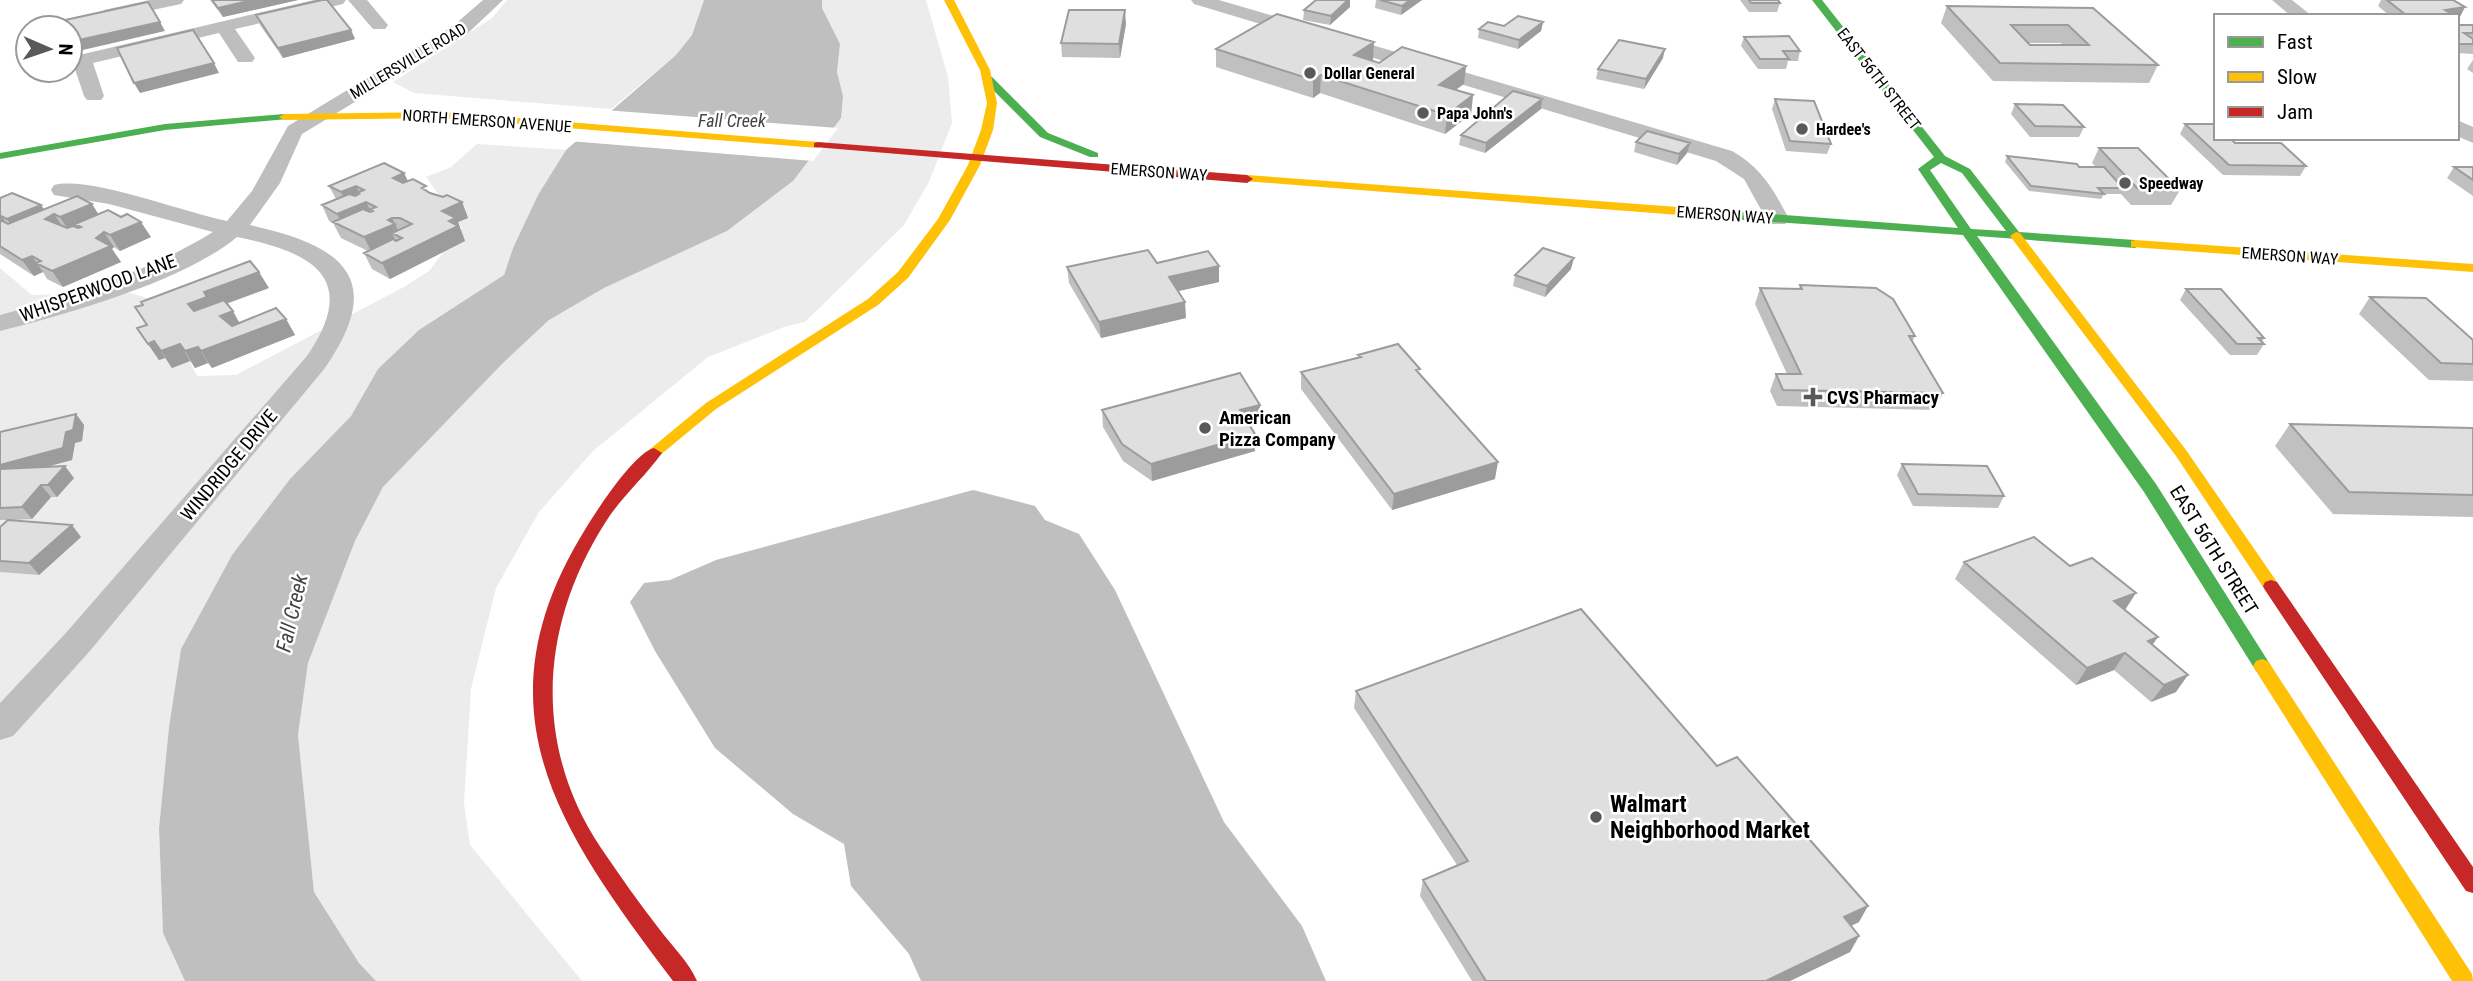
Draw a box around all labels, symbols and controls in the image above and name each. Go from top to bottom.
north arrow [14,14,84,84]
legend [2214,14,2459,140]
street label: MILLERSVILLE ROAD [346,19,470,103]
street label: EAST 56TH STREET [1833,24,1925,134]
text: Fast [2277,30,2313,54]
text: N [54,43,77,56]
place label: Dollar General [1324,64,1415,83]
marker: Dollar General [1302,65,1318,81]
text: Slow [2277,65,2317,89]
text: Jam [2277,100,2313,124]
place label: Papa John's [1437,104,1513,123]
marker: Papa John's [1415,105,1431,121]
street label: NORTH EMERSON AVENUE [402,106,572,136]
water label: Fall Creek [698,110,767,131]
place label: Hardee's [1816,120,1871,139]
marker: Hardee's [1794,121,1810,137]
street label: EMERSON WAY [1110,159,1209,185]
place label: Speedway [2139,174,2203,193]
marker: Speedway [2117,175,2133,191]
street label: EMERSON WAY [1676,202,1775,228]
street label: EMERSON WAY [2241,243,2340,269]
street label: WHISPERWOOD LANE [17,249,179,327]
place label: CVS Pharmacy [1827,386,1940,409]
marker: CVS Pharmacy [1805,389,1821,405]
street label: WINDRIDGE DRIVE [176,405,282,525]
place label: American Pizza Company [1219,406,1336,451]
marker: American Pizza Company [1197,420,1213,436]
street label: EAST 56TH STREET [2165,481,2263,619]
water label: Fall Creek [271,571,313,654]
place label: Walmart Neighborhood Market [1610,791,1810,844]
marker: Walmart Neighborhood Market [1588,809,1604,825]

